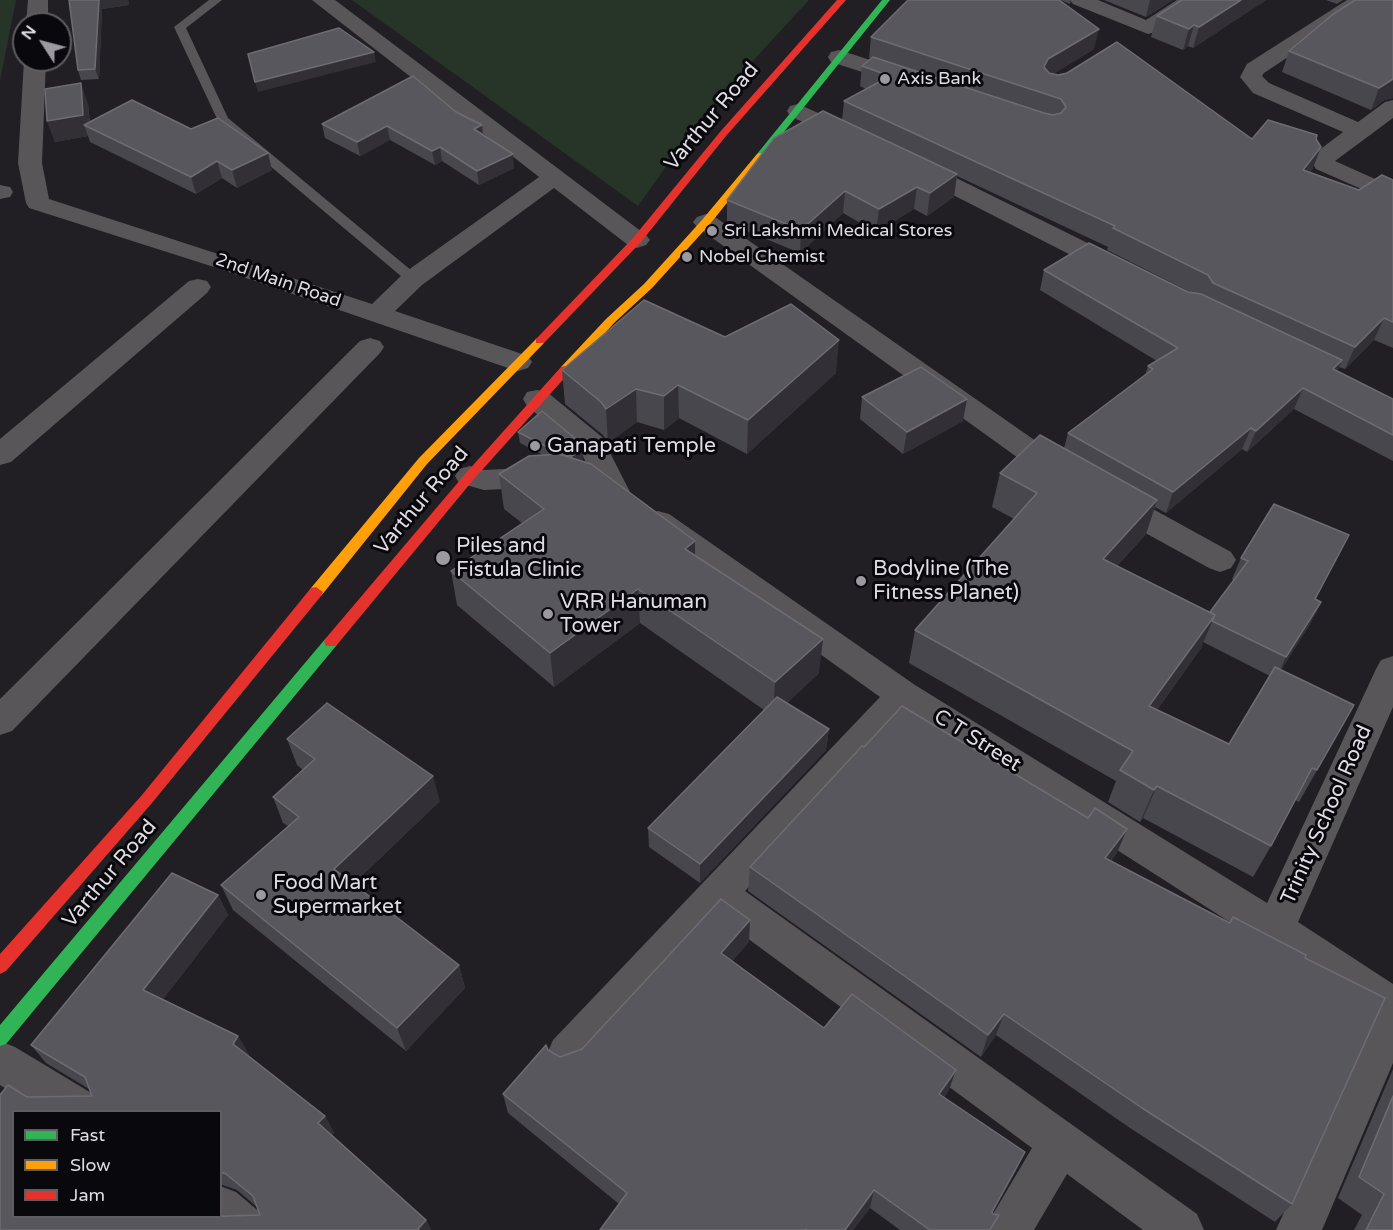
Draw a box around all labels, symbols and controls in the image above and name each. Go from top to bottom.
north arrow [12,12,72,72]
text: N [17,22,41,44]
street label: Varthur Road [660,58,764,176]
place label: Axis Bank [897,68,981,90]
marker: Axis Bank [878,72,892,86]
place label: Sri Lakshmi Medical Stores [724,220,952,242]
marker: Sri Lakshmi Medical Stores [705,224,719,238]
place label: Nobel Chemist [699,246,825,268]
street label: 2nd Main Road [212,249,344,313]
marker: Nobel Chemist [680,250,694,264]
place label: Ganapati Temple [547,433,716,459]
marker: Ganapati Temple [528,439,542,453]
street label: Varthur Road [370,442,474,560]
place label: Piles and Fistula Clinic [456,533,581,583]
marker: Piles and Fistula Clinic [434,549,452,567]
place label: Bodyline (The Fitness Planet) [873,556,1019,606]
marker: Bodyline (The Fitness Planet) [854,574,868,588]
place label: VRR Hanuman Tower [560,589,707,639]
marker: VRR Hanuman Tower [541,607,555,621]
street label: C T Street [929,704,1025,778]
street label: Trinity School Road [1276,722,1378,908]
street label: Varthur Road [58,815,162,933]
place label: Food Mart Supermarket [273,870,402,920]
marker: Food Mart Supermarket [254,888,268,902]
legend [12,1110,222,1218]
text: Fast [70,1124,105,1146]
text: Slow [70,1154,111,1176]
text: Jam [70,1184,105,1206]

